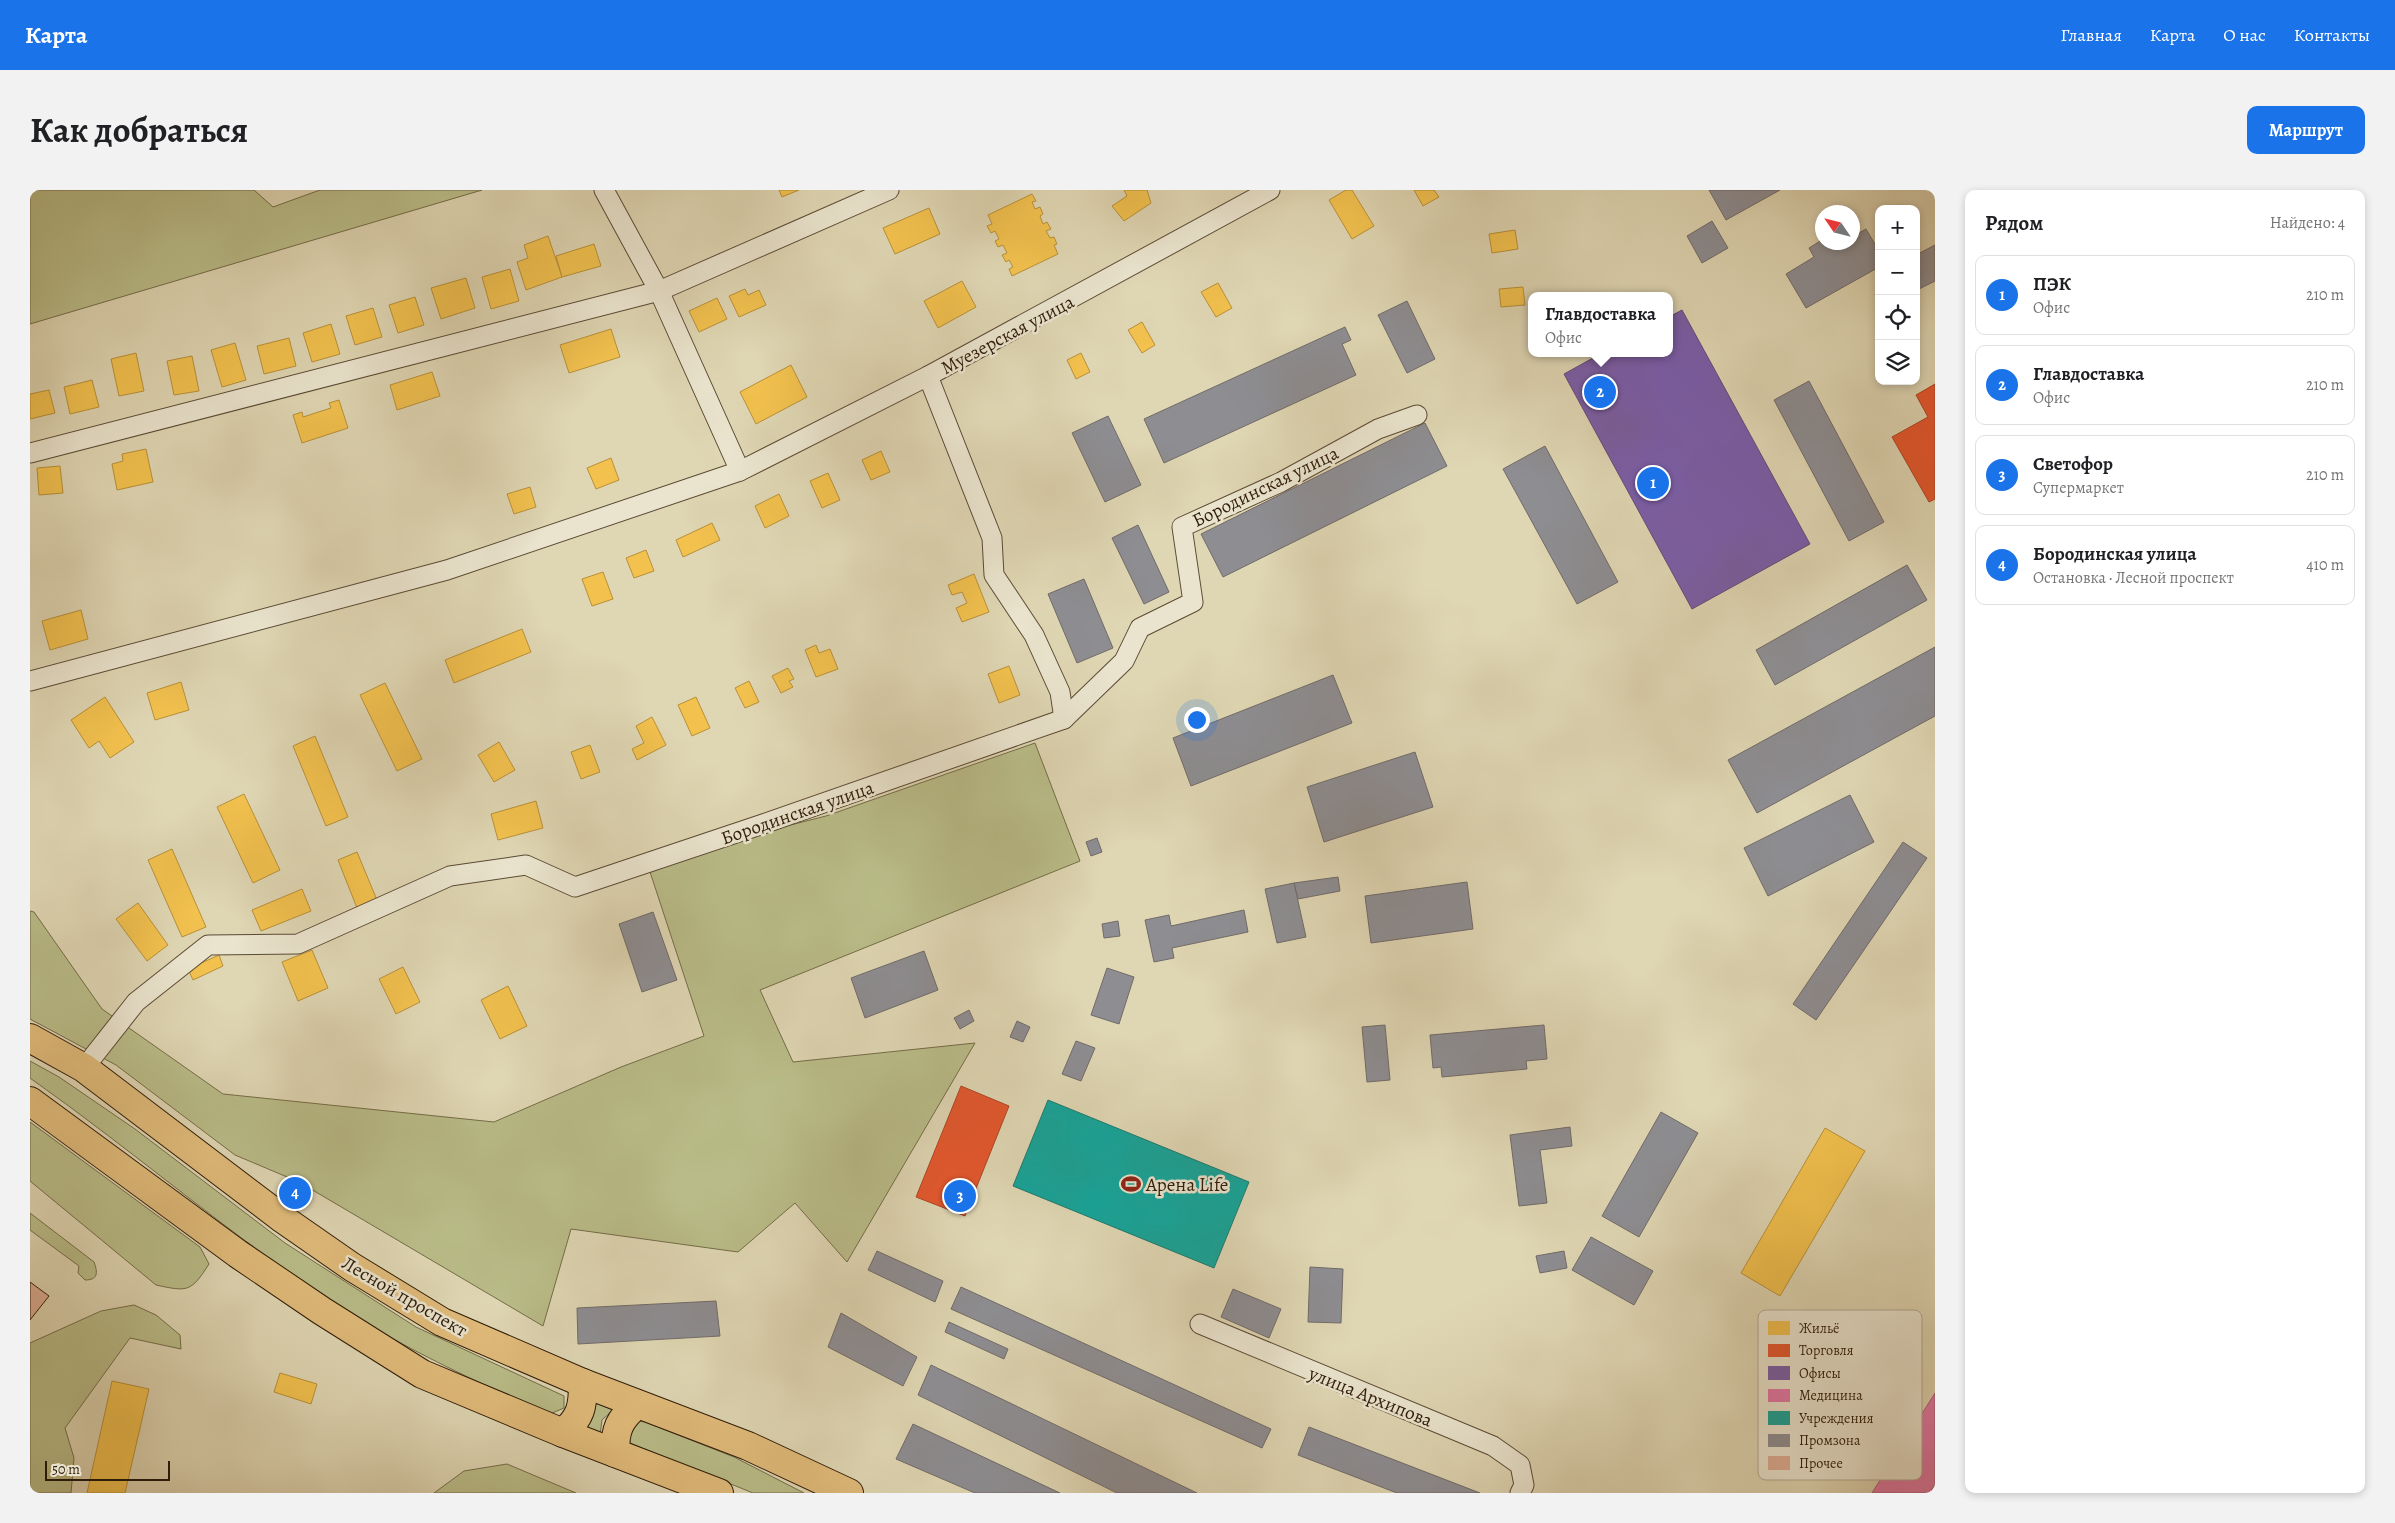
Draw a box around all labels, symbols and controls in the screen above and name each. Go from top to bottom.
text: Карта [25,19,87,51]
text: Главная [2061,23,2122,47]
text: Карта [2150,23,2195,47]
text: О нас [2223,23,2266,47]
text: Контакты [2294,23,2370,47]
text: Как добраться [30,106,248,154]
button: Маршрут [2247,106,2365,154]
north arrow [1815,205,1860,250]
map controls [1875,205,1920,385]
button: + [1875,205,1920,250]
text: Рядом [1985,209,2043,237]
text: Найдено: 4 [2270,212,2345,234]
button: − [1875,250,1920,295]
text: ПЭК [2033,271,2071,297]
text: 1 [1999,284,2005,306]
text: 210 m [2306,284,2344,306]
street label: Муезерская улица [936,289,1079,381]
popup [1528,292,1673,357]
button: locate [1875,295,1920,340]
text: Офис [2033,297,2070,319]
text: Главдоставка [1545,301,1656,327]
text: Офис [1545,327,1582,349]
button: layers [1875,340,1920,385]
text: Главдоставка [2033,361,2144,387]
pin: 2 [1584,373,1616,411]
text: 2 [1998,374,2006,396]
text: 210 m [2306,374,2344,396]
text: Офис [2033,387,2070,409]
street label: Бородинская улица [1188,440,1343,534]
text: Светофор [2033,451,2113,477]
pin: 1 [1637,464,1669,502]
text: 3 [1999,464,2005,486]
text: 210 m [2306,464,2344,486]
text: Супермаркет [2033,477,2124,499]
text: Бородинская улица [2033,541,2197,567]
text: 4 [1998,554,2006,576]
text: 410 m [2306,554,2344,576]
text: Остановка · Лесной проспект [2033,567,2234,589]
your location [1184,707,1210,733]
street label: Бородинская улица [717,775,877,851]
place label: Арена Life [1145,1172,1228,1198]
sports icon: Арена Life [1120,1173,1142,1195]
pin: 4 [279,1174,311,1212]
pin: 3 [944,1177,976,1215]
street label: Лесной проспект [337,1250,472,1344]
legend [1758,1310,1922,1480]
text: Жильё [1799,1319,1839,1338]
text: Торговля [1799,1341,1854,1360]
street label: улица Архипова [1304,1360,1437,1434]
text: Офисы [1799,1364,1841,1383]
text: Медицина [1799,1386,1863,1405]
text: Учреждения [1799,1409,1874,1428]
text: Промзона [1799,1431,1861,1450]
text: Прочее [1799,1454,1843,1473]
scale bar [45,1458,170,1481]
text: 50 m [52,1460,80,1479]

